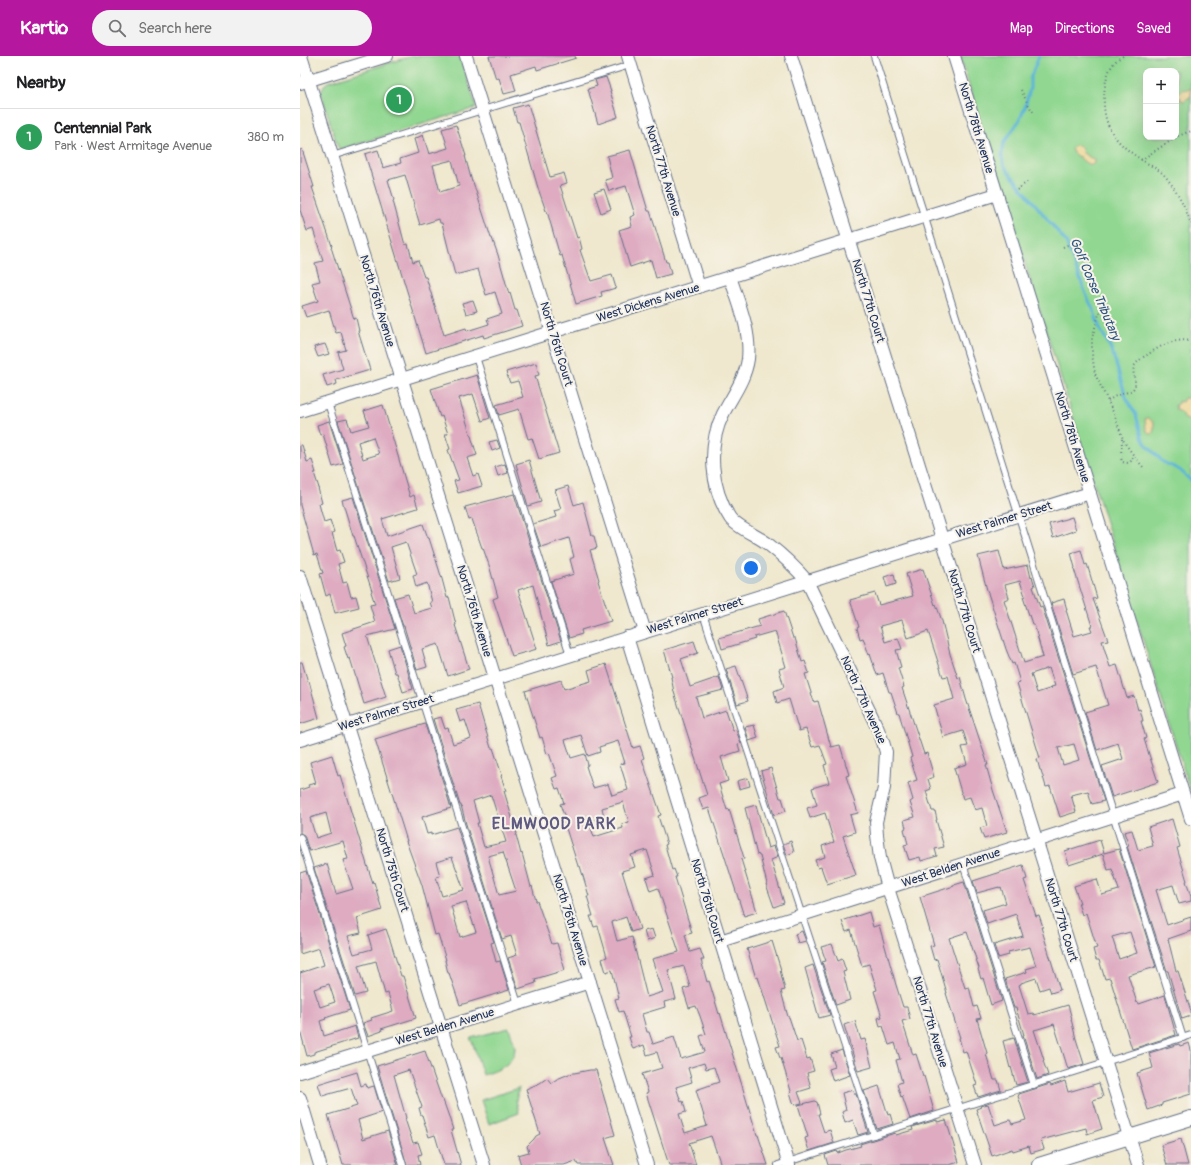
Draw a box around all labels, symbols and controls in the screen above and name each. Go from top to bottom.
search box [92,10,372,46]
text: Kartio [20,16,68,40]
icon: search [106,17,128,39]
text: Search here [138,19,212,38]
text: Map [1010,20,1033,37]
text: Directions [1055,20,1114,37]
text: Saved [1136,20,1171,37]
map controls [1143,68,1179,140]
button: + [1143,68,1179,104]
text: Nearby [16,72,65,93]
street label: North 78th Avenue [955,81,997,175]
pin: 1 [386,85,412,115]
button: − [1143,104,1179,140]
text: Centennial Park [54,119,152,138]
street label: North 77th Avenue [642,124,684,218]
text: 1 [26,129,32,145]
text: 380 m [247,129,284,145]
text: Park · West Armitage Avenue [54,138,212,154]
water label: Golf Corse Tributary [1066,235,1124,344]
street label: North 76th Avenue [356,253,398,349]
street label: North 77th Court [848,257,888,345]
street label: West Dickens Avenue [595,280,701,326]
street label: North 76th Court [536,300,576,388]
street label: North 78th Avenue [1051,390,1093,484]
street label: West Palmer Street [954,498,1054,542]
your location [741,558,761,578]
street label: North 76th Avenue [453,563,495,659]
street label: North 77th Court [944,567,984,655]
street label: West Palmer Street [645,594,745,638]
street label: North 77th Avenue [837,654,889,746]
street label: West Palmer Street [336,691,436,735]
district label: ELMWOOD PARK [492,814,616,834]
street label: North 75th Court [372,826,412,914]
street label: West Belden Avenue [900,845,1002,891]
street label: North 76th Court [687,857,727,945]
street label: North 76th Avenue [549,872,591,968]
street label: North 77th Court [1041,876,1081,964]
street label: North 77th Avenue [909,975,951,1069]
street label: West Belden Avenue [394,1005,496,1049]

